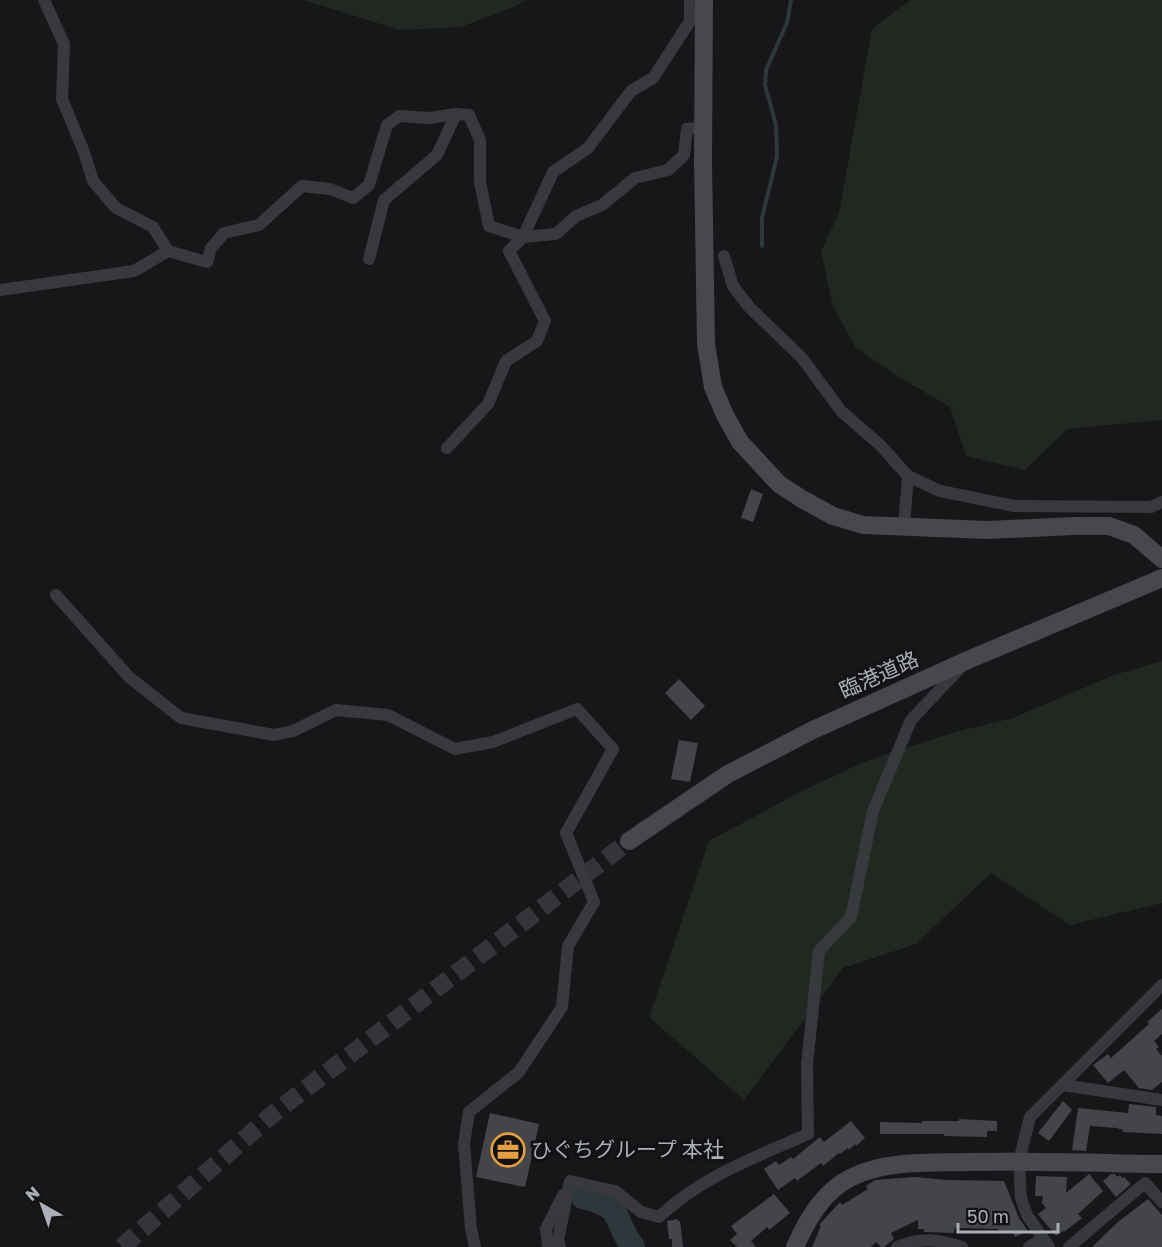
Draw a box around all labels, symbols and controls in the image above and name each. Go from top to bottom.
street label: 臨港道路 [835,645,922,703]
office icon: ひぐちグループ 本社 [490,1132,526,1168]
place label: ひぐちグループ 本社 [531,1136,724,1162]
north arrow [12,1175,72,1235]
text: N [21,1182,43,1205]
scale bar [958,1196,1058,1234]
text: 50 m [967,1205,1009,1227]

